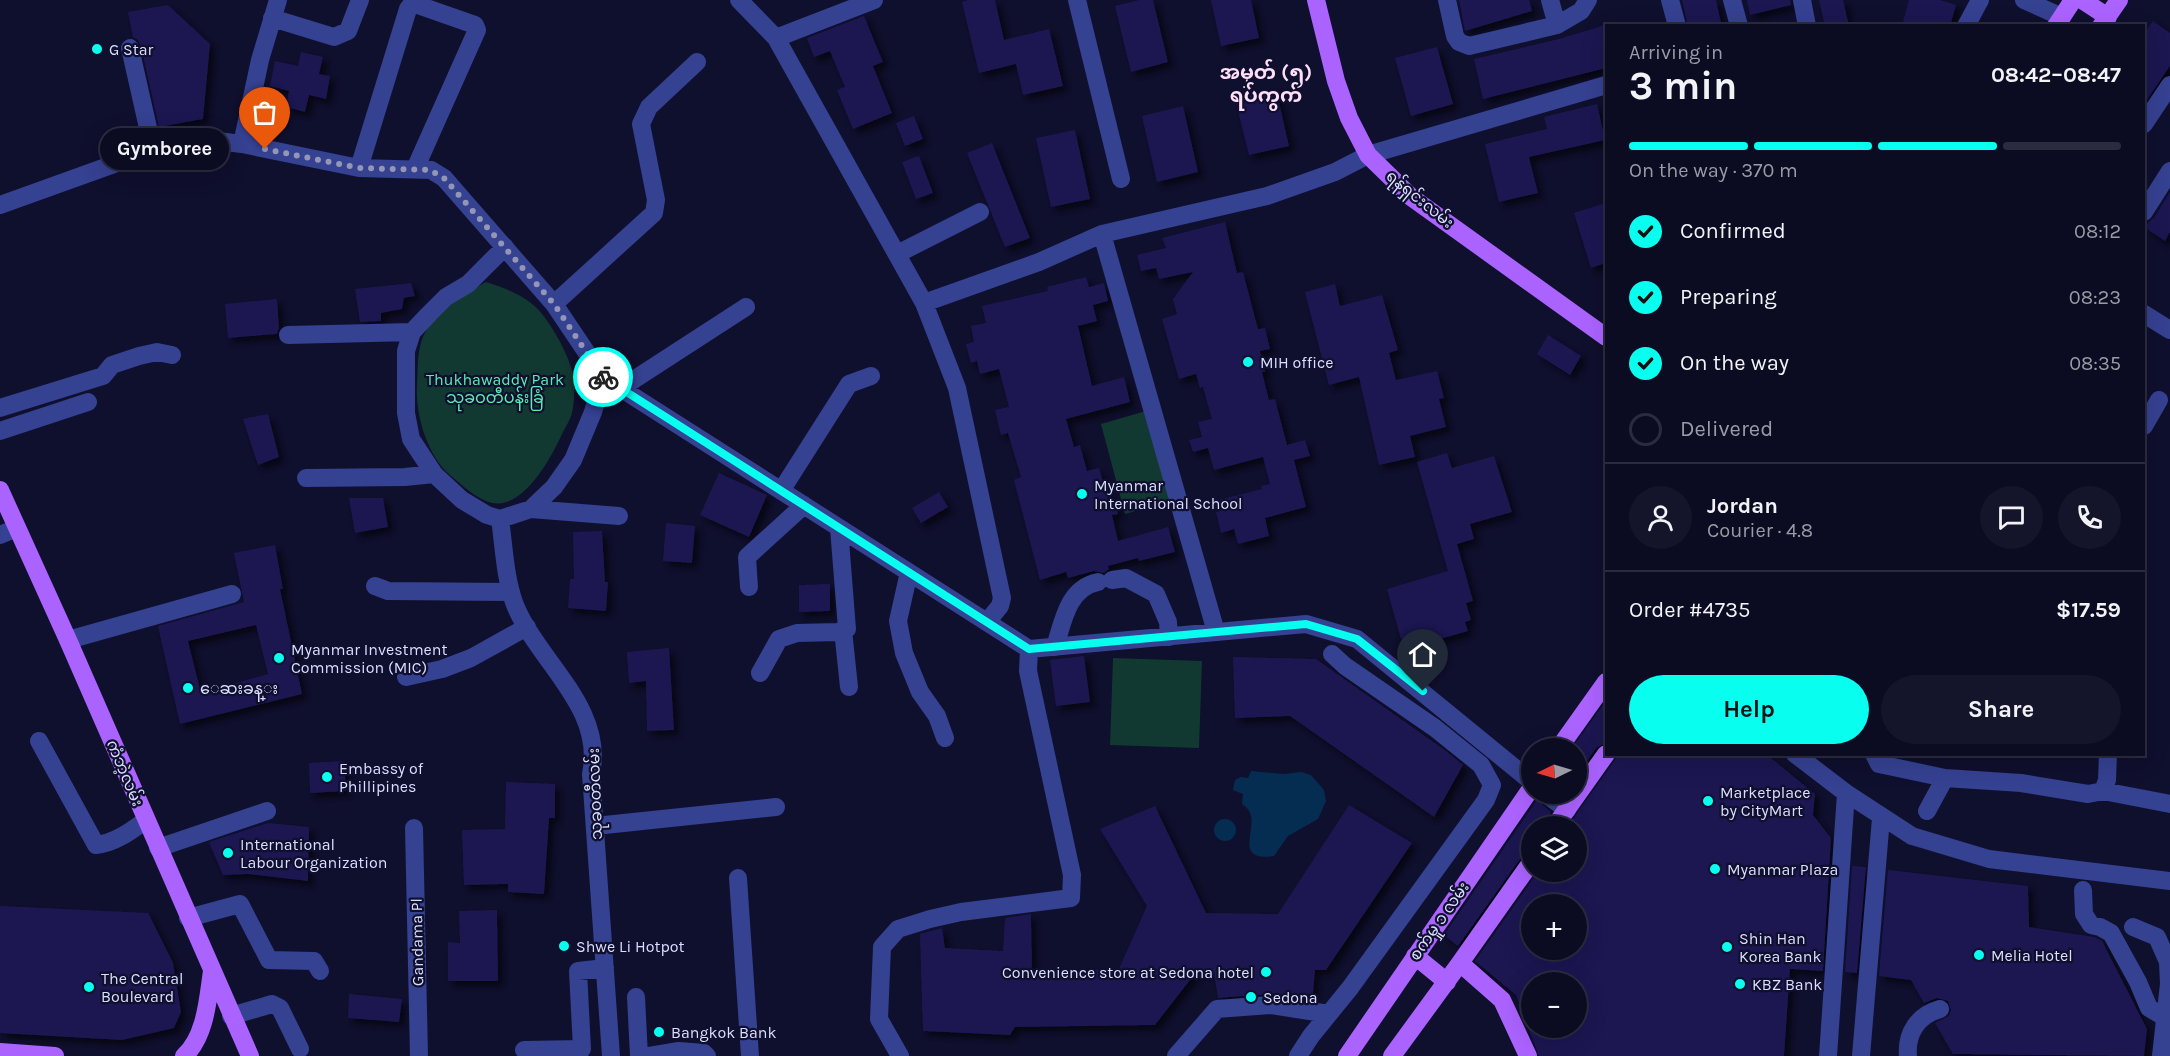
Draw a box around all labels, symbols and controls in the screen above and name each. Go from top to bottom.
place label: G Star [109,40,154,59]
text: Arriving in [1629,41,1723,64]
marker: G Star [90,42,104,56]
district label: အမှတ် (၅) ရပ်ကွက် [1220,59,1312,111]
text: 08:42–08:47 [1991,62,2121,88]
text: 3 min [1629,63,1737,109]
pin [239,87,290,149]
icon: bag [248,96,281,129]
callout: Gymboree [100,128,229,170]
text: Gymboree [117,137,212,160]
text: On the way · 370 m [1629,159,1798,182]
street label: ရန်ရှင်းလမ်း [1379,164,1459,236]
icon: check [1629,215,1662,248]
text: Confirmed [1680,218,1786,244]
text: 08:12 [2074,220,2121,243]
icon: check [1629,281,1662,314]
text: Preparing [1680,284,1777,310]
text: 08:23 [2069,286,2121,309]
courier [573,347,633,407]
icon: check [1629,347,1662,380]
text: On the way [1680,350,1789,376]
text: 08:35 [2069,352,2121,375]
place label: MIH office [1260,353,1333,372]
marker: MIH office [1241,355,1255,369]
icon: bike [587,361,620,394]
park label: Thukhawaddy Park သုခဝတီပန်းခြံ [426,370,564,412]
text: Delivered [1680,416,1773,442]
place label: Myanmar International School [1094,476,1242,513]
button: person [1629,486,1692,549]
button: chat [1980,486,2043,549]
button: phone [2058,486,2121,549]
marker: Myanmar International School [1075,487,1089,501]
text: Jordan [1707,493,1778,519]
text: Courier · 4.8 [1707,519,1813,542]
text: Order #4735 [1629,597,1750,623]
text: $17.59 [2056,597,2121,623]
pin [1397,629,1448,691]
icon: home [1406,638,1439,671]
place label: Myanmar Investment Commission (MIC) [291,640,448,677]
marker: Myanmar Investment Commission (MIC) [272,651,286,665]
button: Help [1629,675,1869,744]
button: Share [1881,675,2121,744]
place label: ေဆးခန္း [200,679,278,702]
marker: ေဆးခန္း [181,681,195,695]
street label: ကံဘဲ့လမ်း [102,736,149,809]
north arrow [1521,738,1587,804]
map controls [1521,738,1587,1038]
street label: သုခဝတီလမ်း [582,748,611,840]
place label: Embassy of Phillipines [339,759,424,796]
marker: Embassy of Phillipines [320,770,334,784]
place label: Marketplace by CityMart [1720,783,1811,820]
marker: Marketplace by CityMart [1701,794,1715,808]
button: layers [1521,816,1587,882]
place label: International Labour Organization [240,835,388,872]
marker: International Labour Organization [221,846,235,860]
place label: Myanmar Plaza [1727,860,1838,879]
marker: Myanmar Plaza [1708,862,1722,876]
street label: စက်မှု ၁ လမ်း [1403,877,1476,966]
button: + [1521,894,1587,960]
street label: Gandama Pl [407,898,427,986]
place label: Shin Han Korea Bank [1739,929,1822,966]
place label: Shwe Li Hotpot [576,937,685,956]
marker: Shwe Li Hotpot [557,939,571,953]
marker: Shin Han Korea Bank [1720,940,1734,954]
place label: Melia Hotel [1991,946,2073,965]
marker: Melia Hotel [1972,948,1986,962]
place label: Convenience store at Sedona hotel [1002,963,1254,982]
marker: Convenience store at Sedona hotel [1259,965,1273,979]
place label: The Central Boulevard [101,969,183,1006]
button: − [1521,972,1587,1038]
place label: KBZ Bank [1752,975,1822,994]
marker: KBZ Bank [1733,977,1747,991]
marker: The Central Boulevard [82,980,96,994]
place label: Sedona [1263,988,1318,1007]
marker: Sedona [1244,990,1258,1004]
place label: Bangkok Bank [671,1023,776,1042]
marker: Bangkok Bank [652,1025,666,1039]

